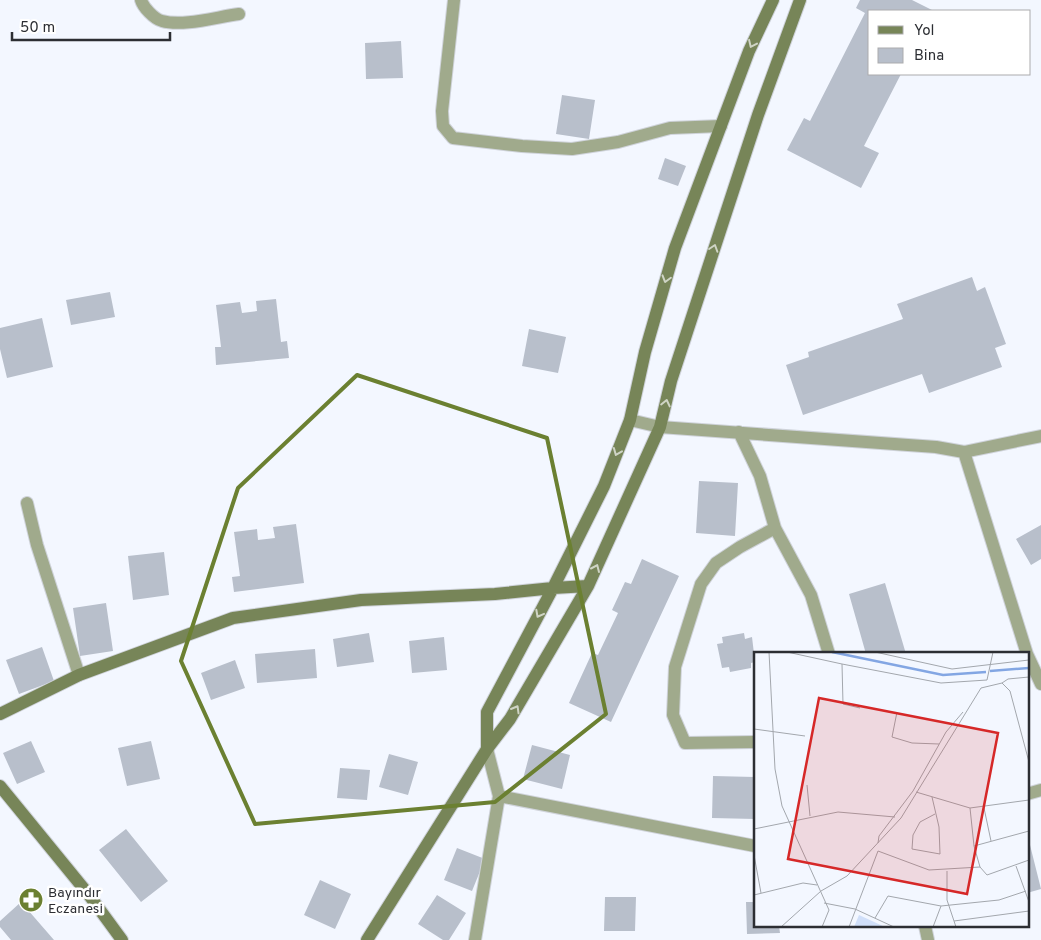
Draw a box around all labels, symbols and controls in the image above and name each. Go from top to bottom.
scale bar [12,10,170,42]
legend [868,10,1031,75]
text: 50 m [20,19,55,38]
text: Yol [914,22,935,41]
one-way arrow [748,39,759,48]
text: Bina [914,47,944,66]
one-way arrow [709,244,719,252]
one-way arrow [661,274,672,283]
one-way arrow [660,398,671,407]
one-way arrow [613,447,624,456]
one-way arrow [590,564,600,573]
one-way arrow [535,608,545,617]
inset map [754,652,1028,928]
one-way arrow [510,706,520,715]
place label: Bayındır Eczanesi [48,885,103,918]
pharmacy icon: Bayındır Eczanesi [18,887,44,913]

